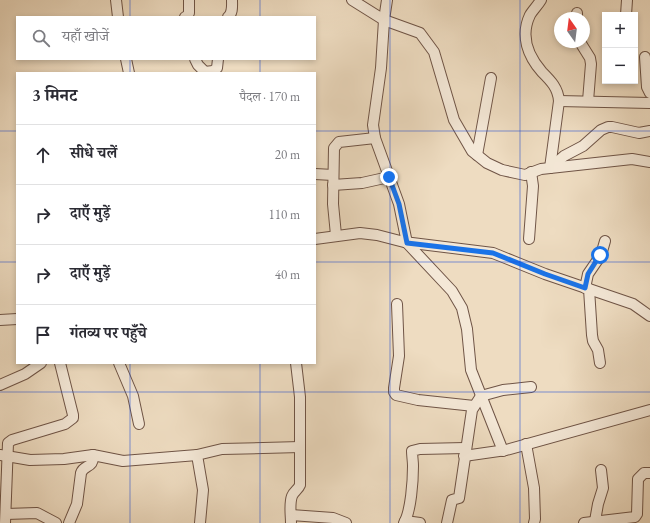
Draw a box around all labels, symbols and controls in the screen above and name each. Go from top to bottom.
north arrow [554,12,590,48]
map controls [602,12,638,84]
button: + [602,12,638,48]
search box [16,16,316,60]
text: यहाँ खोजें [62,26,109,45]
icon: search [30,27,52,49]
button: − [602,48,638,84]
text: 3 मिनट [32,84,77,106]
text: पैदल · 170 m [240,88,300,105]
text: सीधे चलें [70,143,117,162]
icon: ahead [32,144,54,166]
text: 20 m [275,146,300,163]
route end [380,168,398,186]
text: दाएँ मुड़ें [70,203,110,222]
icon: right [32,204,54,226]
text: 110 m [269,206,300,223]
route start [591,246,609,264]
text: दाएँ मुड़ें [70,263,110,282]
icon: right [32,264,54,286]
text: 40 m [275,266,300,283]
text: गंतव्य पर पहुँचे [70,323,147,342]
icon: arrive [32,324,54,346]

